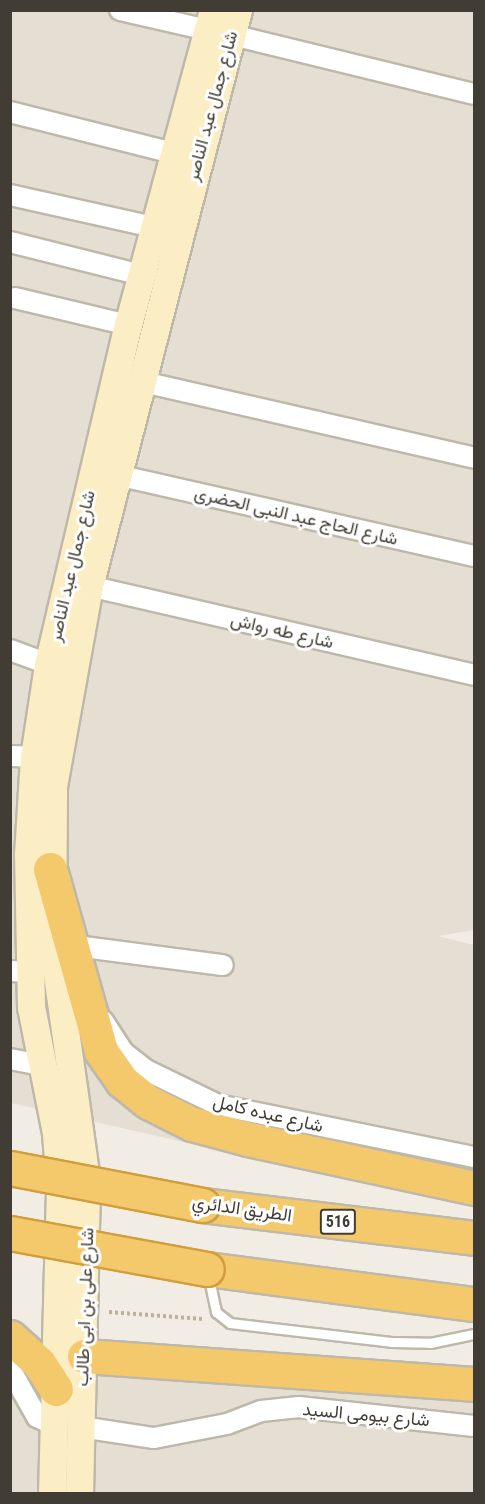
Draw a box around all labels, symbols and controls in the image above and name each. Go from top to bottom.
street label: شارع جمال عبد الناصر [182,29,242,183]
street label: شارع الحاج عبد النبى الحضرى [192,482,400,550]
street label: شارع جمال عبد الناصر [44,488,100,644]
street label: شارع طه رواش [228,609,336,653]
street label: شارع عبده كامل [211,1091,325,1137]
street label: الطريق الدائري [191,1191,293,1227]
road number: 516 [318,1209,358,1235]
street label: شارع على بن ابى طالب [71,1227,99,1387]
street label: شارع بيومى السيد [302,1399,430,1431]

